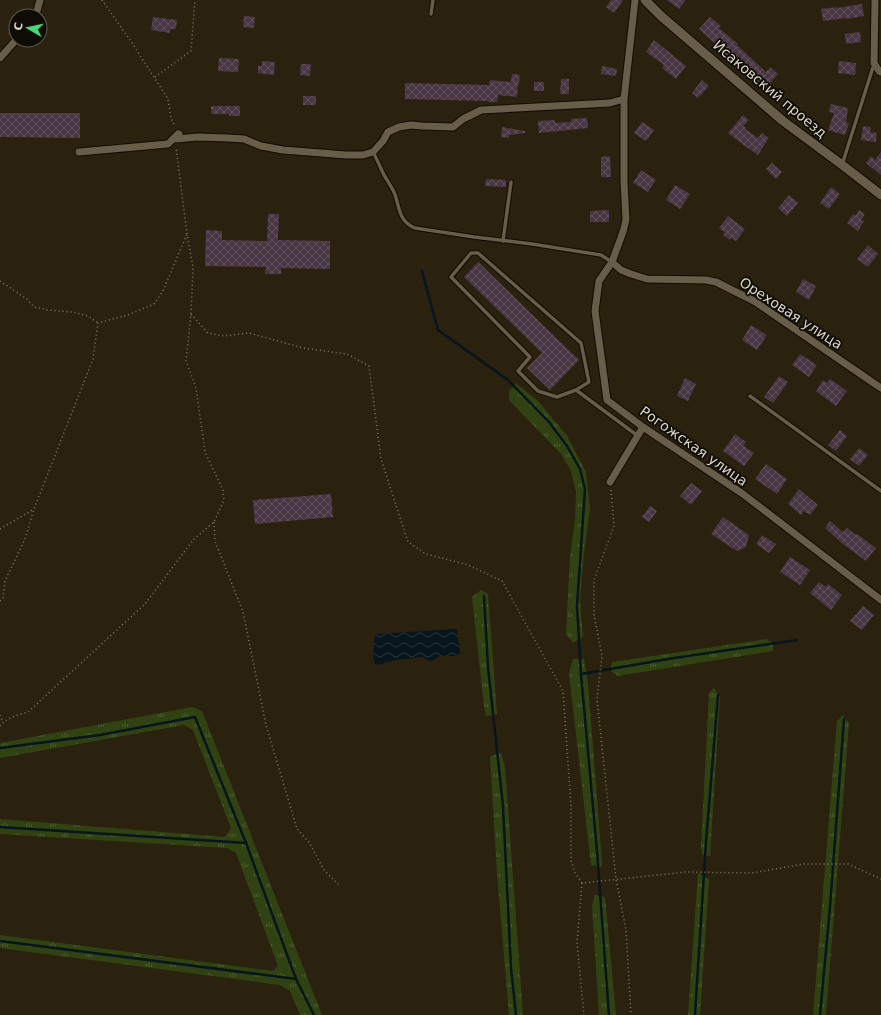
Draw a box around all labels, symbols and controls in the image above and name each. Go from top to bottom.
north arrow [8,8,48,48]
text: С [12,22,26,32]
street label: Исаковский проезд [710,37,830,141]
street label: Ореховая улица [737,274,845,352]
street label: Рогожская улица [637,403,751,489]

